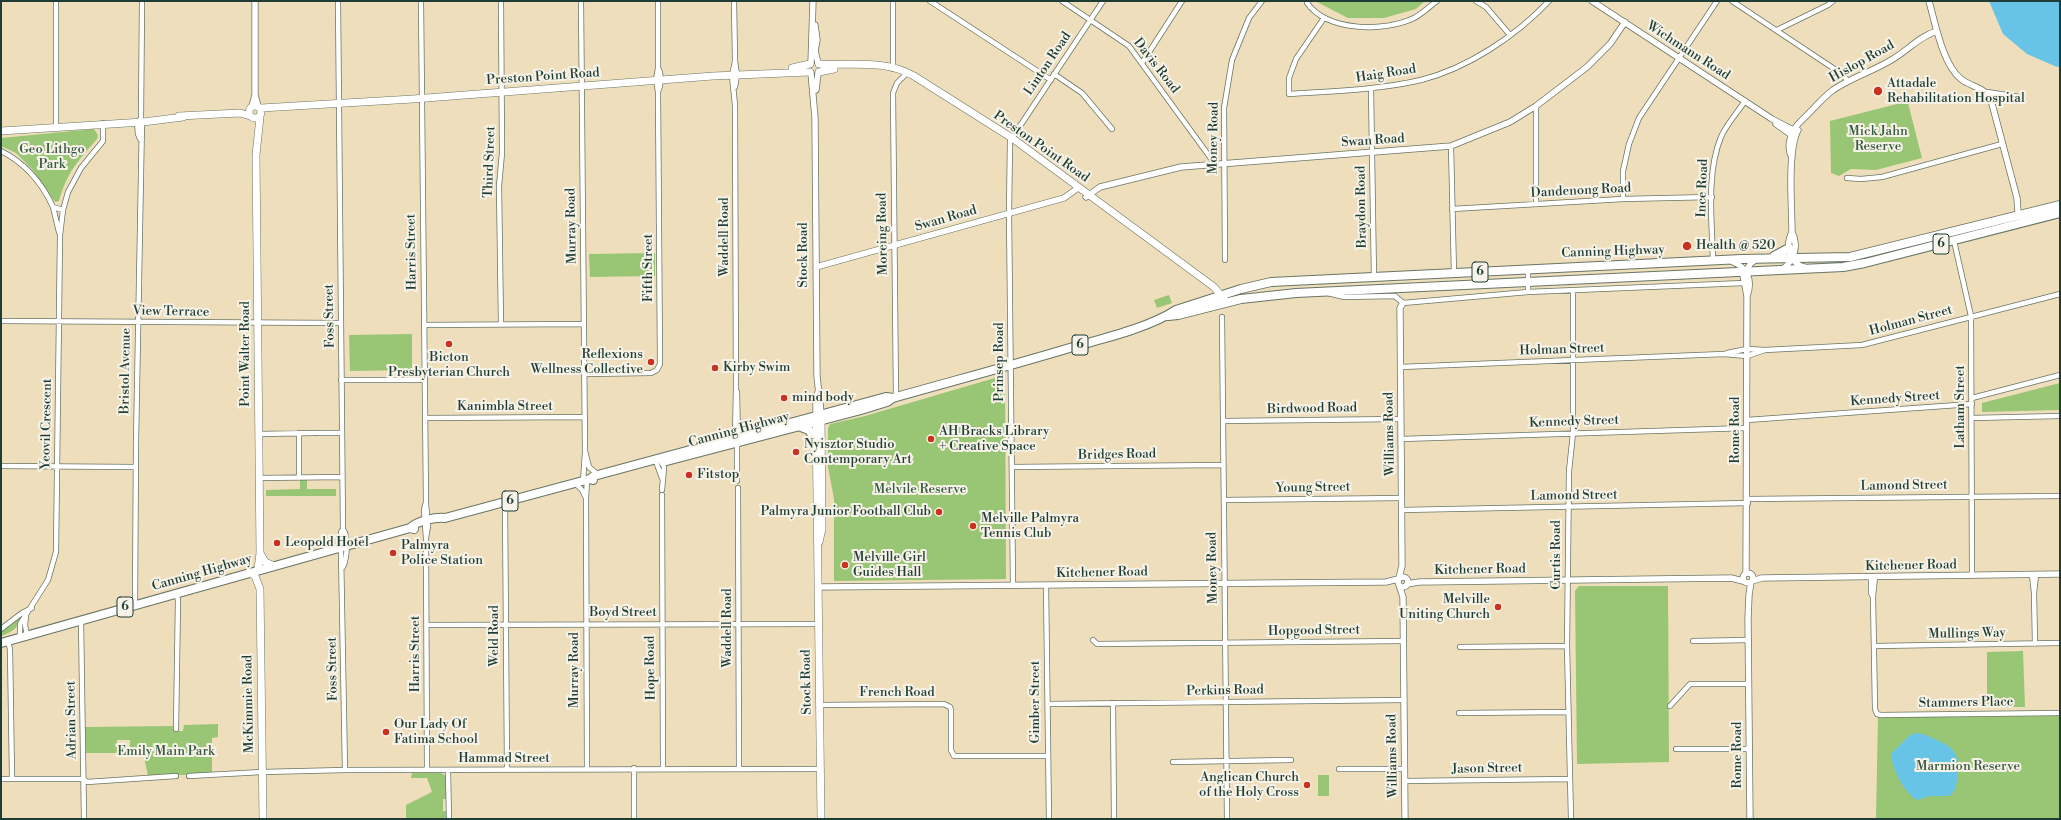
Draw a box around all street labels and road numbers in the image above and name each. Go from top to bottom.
street label: Wichmann Road [1643,18,1733,84]
street label: Linton Road [1021,29,1075,99]
street label: Davis Road [1130,35,1182,97]
street label: Hislop Road [1827,38,1897,86]
street label: Haig Road [1355,62,1417,86]
street label: Preston Point Road [486,65,600,89]
street label: Money Road [1206,102,1222,174]
street label: Preston Point Road [990,108,1092,186]
street label: Third Street [481,126,499,198]
street label: Swan Road [1341,131,1405,151]
street label: Ince Road [1694,158,1712,218]
street label: Braydon Road [1353,166,1371,248]
street label: Dandenong Road [1530,181,1632,201]
street label: Murray Road [564,188,580,264]
street label: Moreing Road [874,193,892,275]
street label: Waddell Road [717,197,733,277]
street label: Swan Road [913,203,979,235]
street label: Harris Street [404,214,420,290]
street label: Stock Road [796,222,812,288]
street label: Fifth Street [641,234,657,302]
road number: 6 [1933,234,1949,254]
street label: Canning Highway [1561,242,1665,262]
road number: 6 [1472,262,1488,282]
street label: Foss Street [322,284,338,348]
street label: Point Walter Road [238,301,254,407]
street label: Holman Street [1868,302,1954,340]
street label: View Terrace [133,304,209,320]
street label: Prinsep Road [992,322,1008,402]
street label: Bristol Avenue [117,328,135,414]
road number: 6 [1072,335,1088,355]
street label: Holman Street [1519,341,1605,359]
street label: Latham Street [1953,365,1969,449]
street label: Yeovil Crescent [38,379,56,469]
street label: Kennedy Street [1850,388,1940,410]
street label: Williams Road [1381,392,1399,476]
street label: Rome Road [1728,397,1744,463]
street label: Kanimbla Street [457,399,553,415]
street label: Birdwood Road [1267,400,1357,418]
street label: Canning Highway [687,409,791,451]
street label: Kennedy Street [1529,413,1619,431]
street label: Bridges Road [1078,447,1156,463]
street label: Lamond Street [1860,477,1948,495]
street label: Young Street [1276,480,1350,496]
street label: Lamond Street [1530,487,1618,505]
road number: 6 [502,491,518,511]
street label: Curtis Road [1549,520,1565,590]
street label: Money Road [1205,532,1221,604]
street label: Canning Highway [150,551,254,595]
street label: Kitchener Road [1865,557,1957,575]
street label: Kitchener Road [1434,561,1526,579]
street label: Kitchener Road [1056,564,1148,582]
street label: Waddell Road [720,588,736,668]
road number: 6 [117,597,133,617]
street label: Weld Road [487,605,503,667]
street label: Boyd Street [589,605,657,621]
street label: Harris Street [408,616,424,692]
street label: Hopgood Street [1268,622,1360,640]
street label: Mullings Way [1928,626,2006,642]
street label: Murray Road [567,632,583,708]
street label: Hope Road [643,636,659,700]
street label: Foss Street [325,637,341,701]
street label: Stock Road [799,649,815,715]
street label: McKimmie Road [240,655,258,753]
street label: Gimber Street [1028,661,1044,743]
street label: Adrian Street [64,681,80,759]
street label: Perkins Road [1186,683,1264,699]
street label: French Road [859,685,935,701]
street label: Stammers Place [1919,694,2013,712]
street label: Williams Road [1384,714,1402,798]
street label: Rome Road [1730,722,1746,788]
street label: Hammad Street [458,751,550,767]
street label: Jason Street [1451,761,1523,777]

